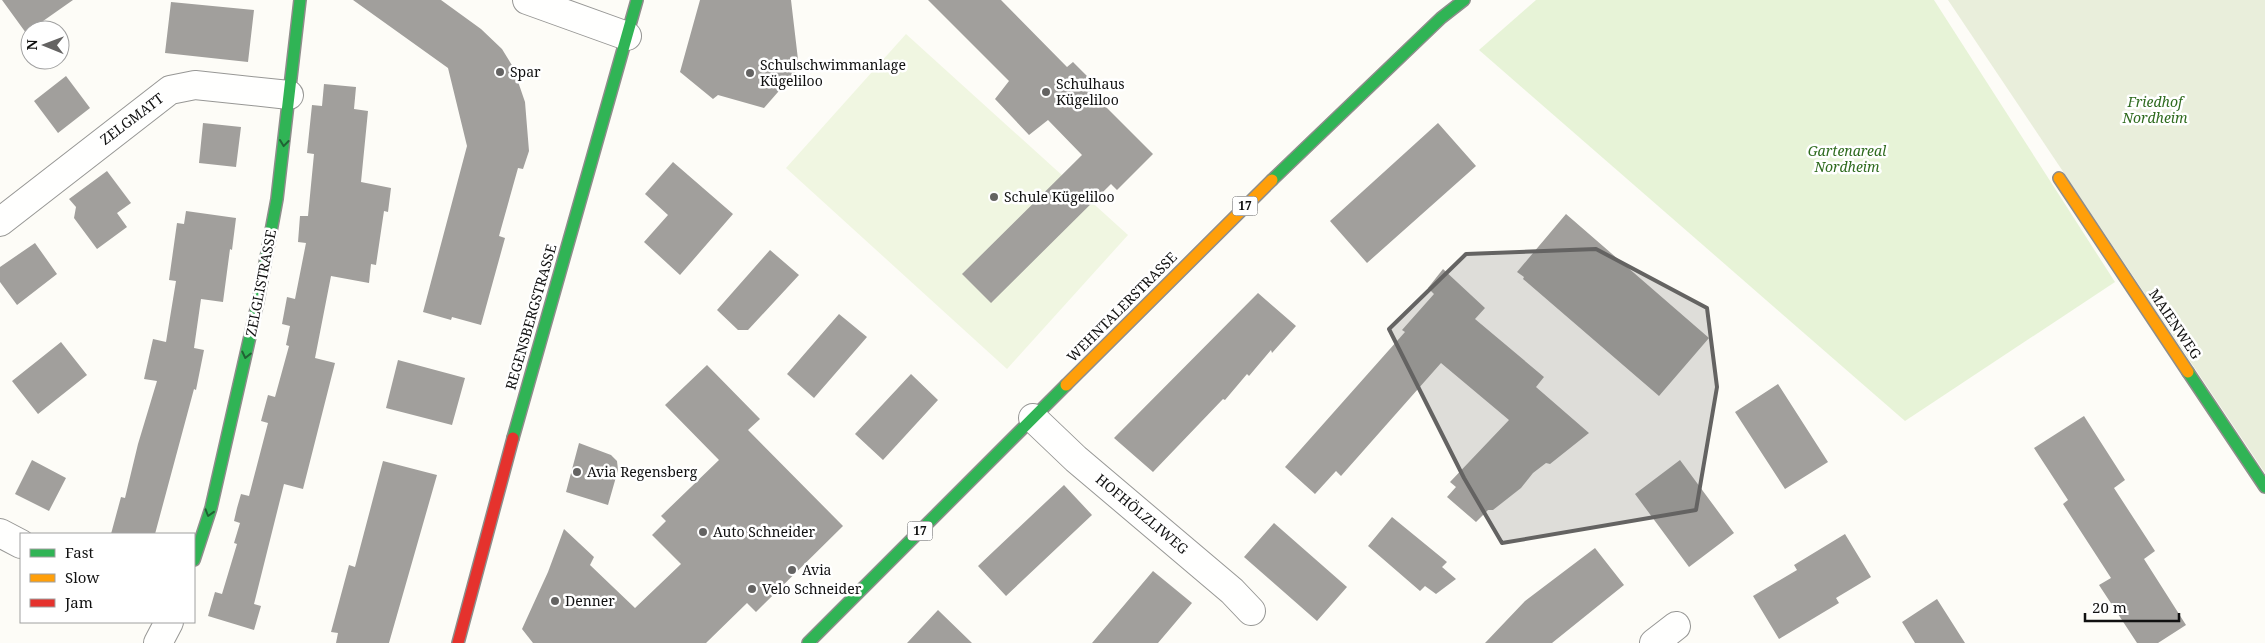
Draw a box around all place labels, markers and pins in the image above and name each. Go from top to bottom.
place label: Schulschwimmanlage Kügeliloo [760,55,906,90]
place label: Spar [510,62,541,81]
marker: Spar [494,66,506,78]
marker: Schulschwimmanlage Kügeliloo [744,67,756,79]
place label: Schulhaus Kügeliloo [1056,74,1125,109]
marker: Schulhaus Kügeliloo [1040,86,1052,98]
place label: Schule Kügeliloo [1004,187,1115,206]
marker: Schule Kügeliloo [988,191,1000,203]
place label: Avia Regensberg [587,462,698,481]
marker: Avia Regensberg [571,466,583,478]
place label: Auto Schneider [713,522,816,541]
marker: Auto Schneider [697,526,709,538]
place label: Avia [802,560,832,579]
marker: Avia [786,564,798,576]
place label: Velo Schneider [762,579,862,598]
marker: Velo Schneider [746,583,758,595]
place label: Denner [565,591,615,610]
marker: Denner [549,595,561,607]

